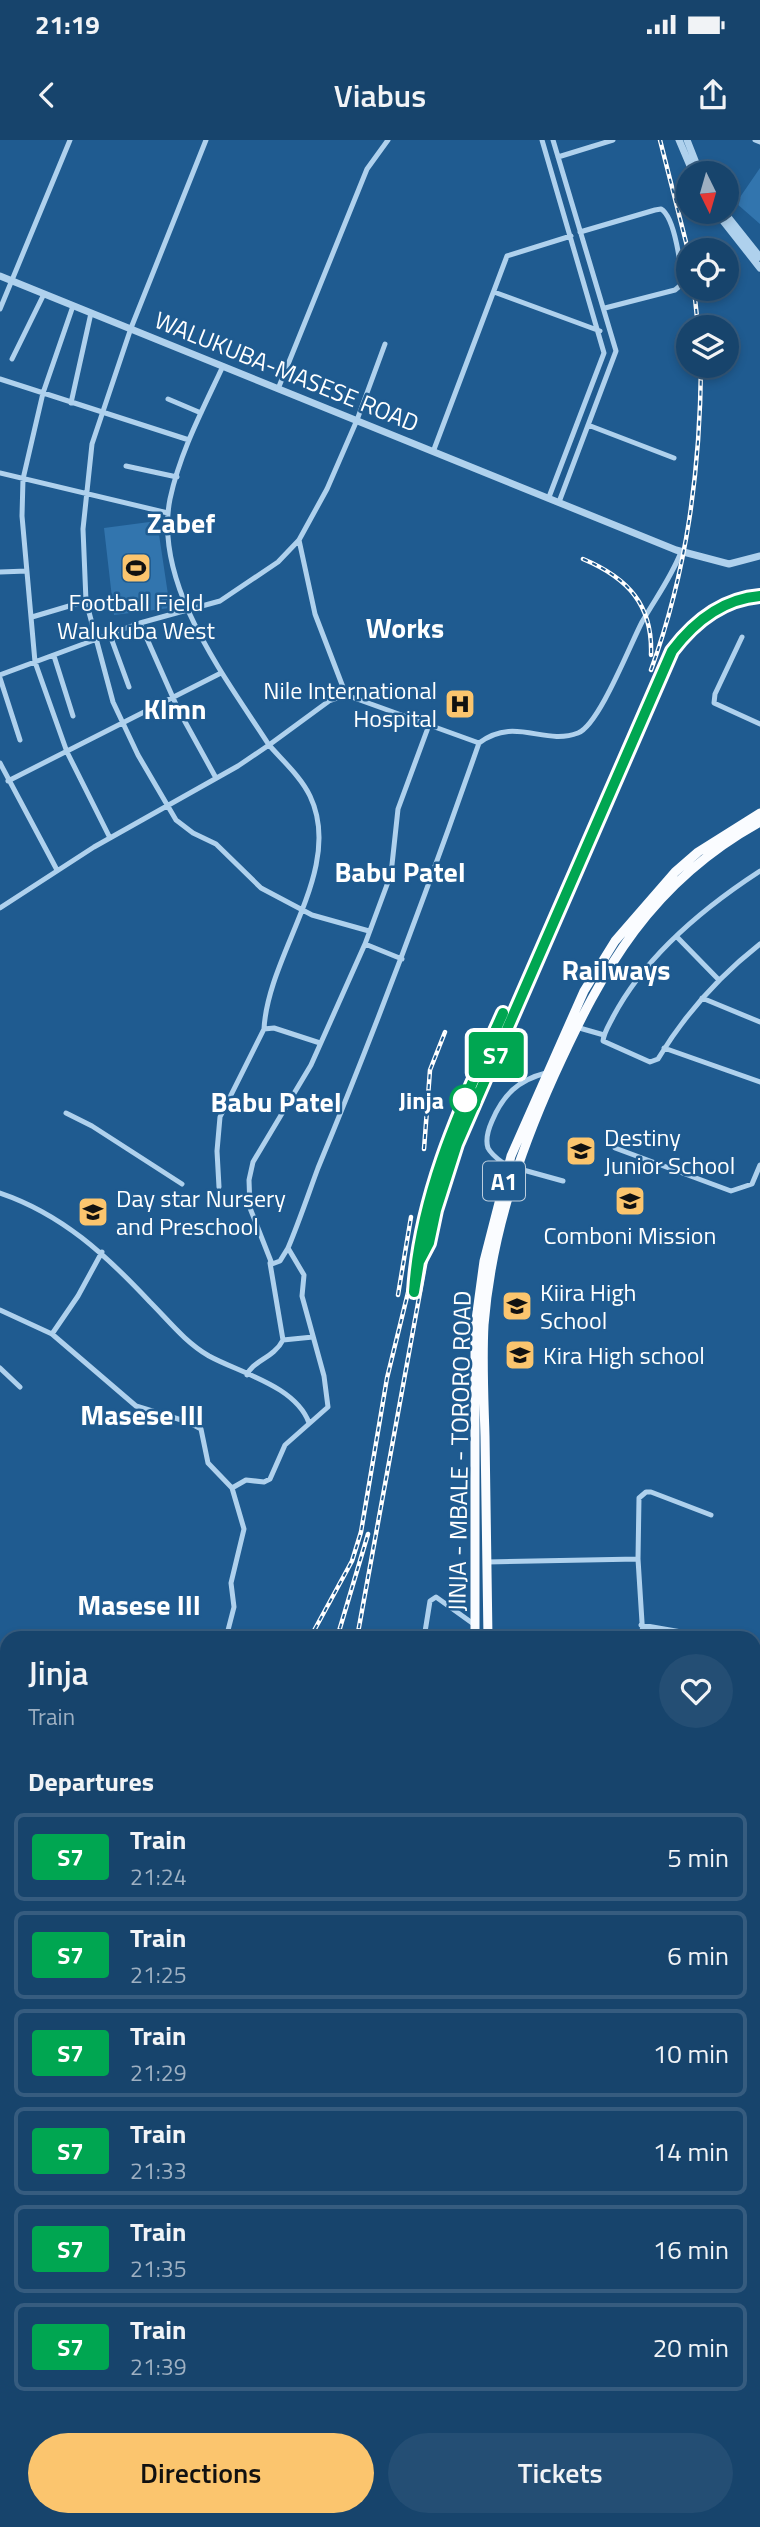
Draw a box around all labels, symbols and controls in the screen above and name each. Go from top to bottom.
text: 21:19 [35,5,100,44]
text: Viabus [334,71,426,119]
icon: back [28,76,66,114]
icon: share [694,76,732,114]
north arrow [676,161,738,224]
map controls [676,161,739,378]
button: locate [676,238,739,301]
street label: WALUKUBA-MASESE ROAD [149,301,425,441]
button: layers [676,315,739,378]
district label: Zabef [147,501,215,544]
sports icon: Football Field Walukuba West [119,551,153,585]
place label: Football Field Walukuba West [57,584,216,648]
district label: Works [366,606,444,649]
place label: Nile International Hospital [263,672,437,736]
district label: Klmn [143,687,207,730]
hospital icon: Nile International Hospital [443,687,477,721]
district label: Babu Patel [335,850,465,893]
district label: Railways [561,948,671,991]
line badge: S7 [464,1032,528,1078]
text: S7 [483,1037,509,1073]
district label: Babu Patel [211,1080,341,1123]
place label: Jinja [399,1082,444,1118]
marker: Jinja [450,1085,480,1115]
place label: Destiny Junior School [604,1119,735,1183]
school or university icon: Destiny Junior School [564,1134,598,1168]
road number: A1 [483,1162,525,1200]
place label: Day star Nursery and Preschool [116,1180,286,1244]
school or university icon: Comboni Mission [613,1184,647,1218]
school or university icon: Day star Nursery and Preschool [76,1195,110,1229]
place label: Comboni Mission [544,1217,716,1253]
place label: Kiira High School [540,1274,636,1338]
school or university icon: Kiira High School [500,1289,534,1323]
street label: JINJA - MBALE - TORORO ROAD [438,1290,480,1612]
place label: Kira High school [543,1337,705,1373]
school or university icon: Kira High school [503,1338,537,1372]
district label: Masese III [80,1393,204,1436]
district label: Masese III [77,1583,201,1626]
text: Jinja [28,1648,88,1698]
button: heart [659,1654,733,1728]
text: Train [28,1699,75,1734]
text: Departures [28,1762,154,1801]
text: Train [130,1820,186,1859]
text: 5 min [667,1838,729,1877]
text: S7 [57,1839,84,1875]
text: 21:24 [130,1859,187,1894]
text: Train [130,1918,186,1957]
text: 6 min [667,1936,729,1975]
text: S7 [57,1937,84,1973]
text: 21:25 [130,1957,187,1992]
text: Train [130,2016,186,2055]
text: 10 min [653,2034,729,2073]
text: S7 [57,2035,84,2071]
text: 21:29 [130,2055,187,2090]
text: Train [130,2114,186,2153]
text: 14 min [653,2132,729,2171]
text: S7 [57,2133,84,2169]
text: 21:33 [130,2153,187,2188]
text: Train [130,2212,186,2251]
text: 16 min [653,2230,729,2269]
text: S7 [57,2231,84,2267]
text: 21:35 [130,2251,187,2286]
text: Train [130,2310,186,2349]
text: 20 min [653,2328,729,2367]
text: S7 [57,2329,84,2365]
text: 21:39 [130,2349,187,2384]
button: Directions [28,2433,374,2513]
button: Tickets [388,2433,733,2513]

